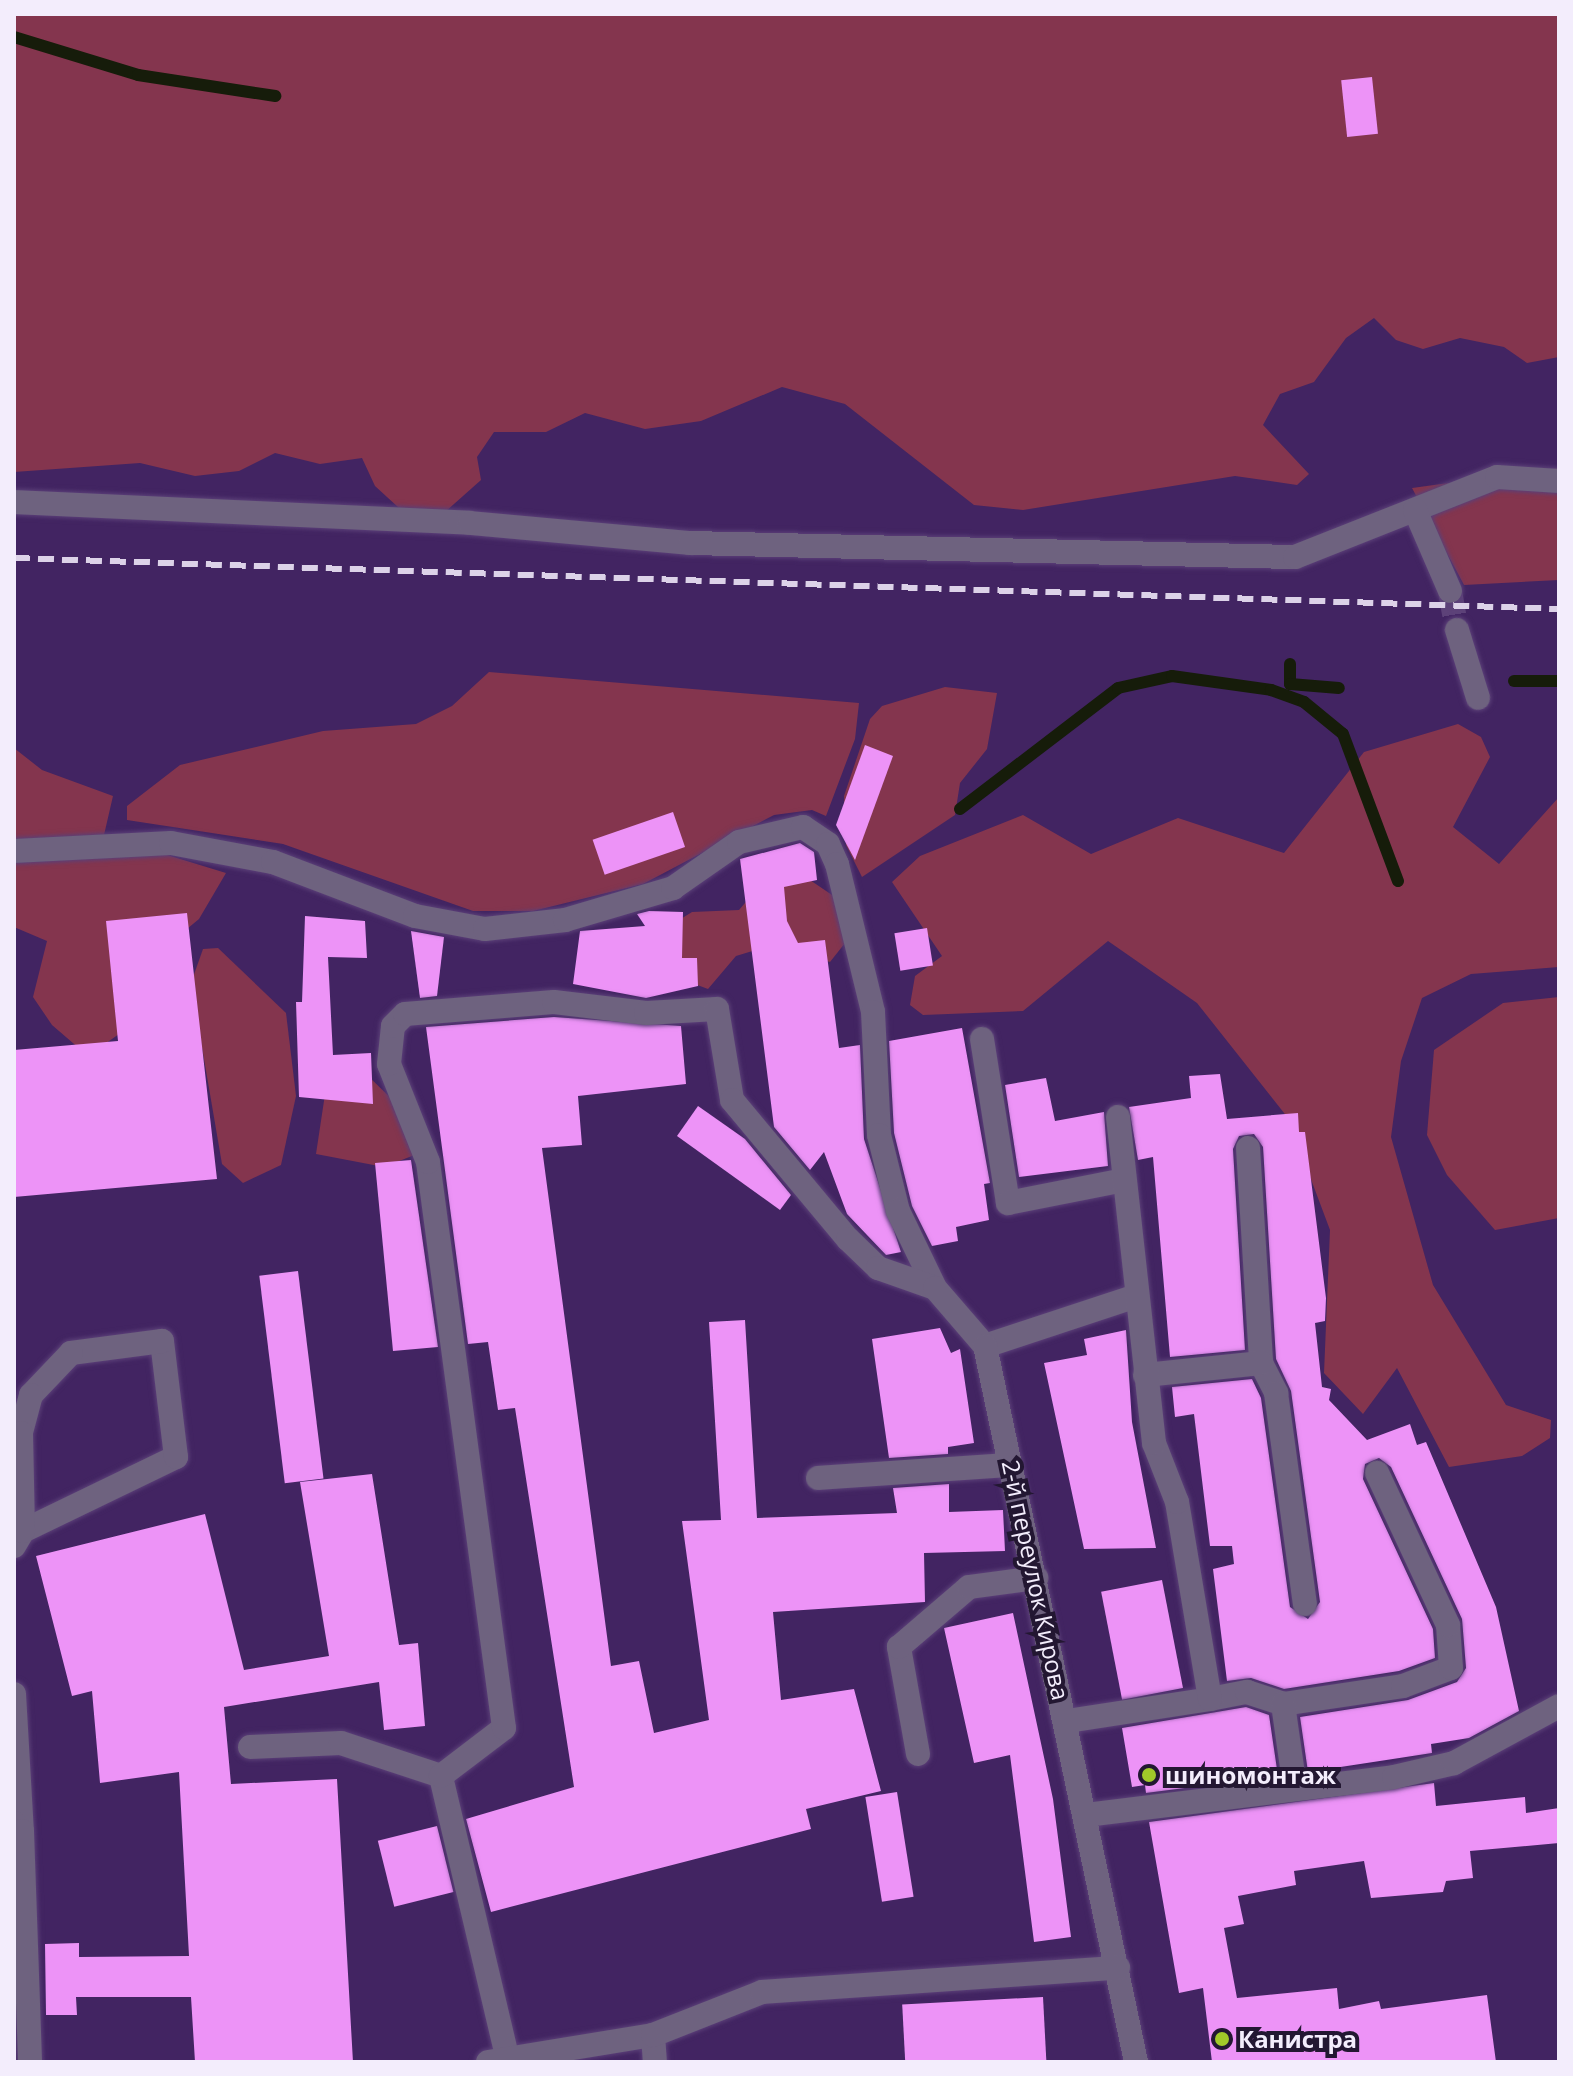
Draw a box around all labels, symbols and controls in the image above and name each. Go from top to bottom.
street label: 2-й переулок Кирова [997,1457,1075,1703]
place label: шиномонтаж [1165,1761,1336,1789]
marker: шиномонтаж [1140,1766,1158,1784]
place label: Канистра [1238,2025,1357,2053]
marker: Канистра [1213,2030,1231,2048]

